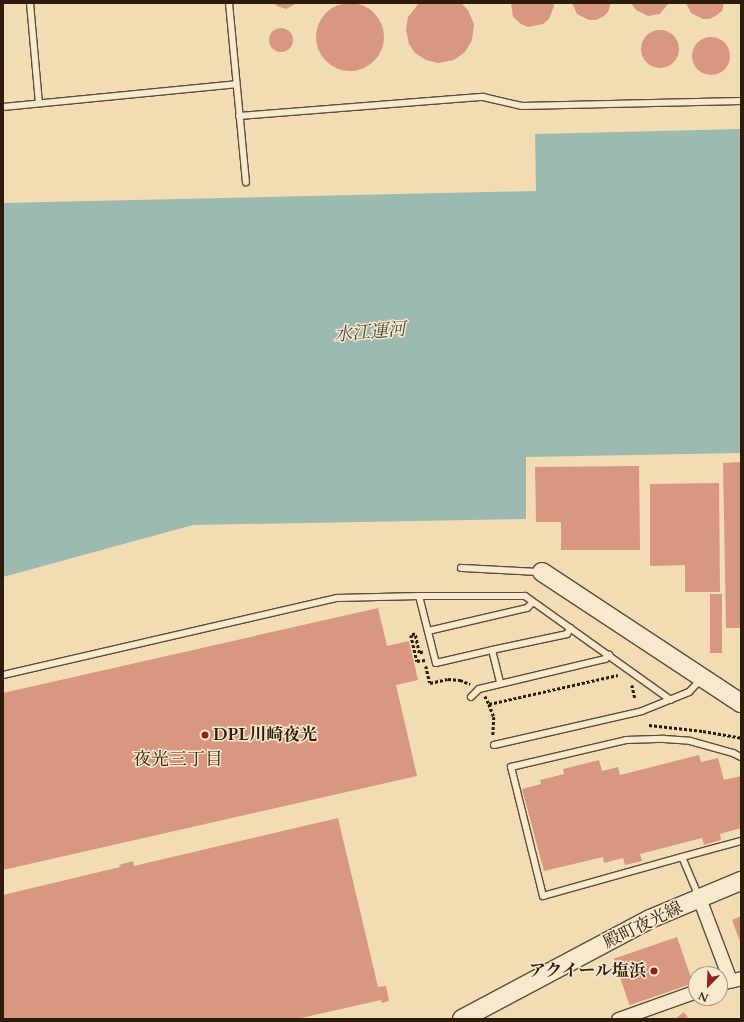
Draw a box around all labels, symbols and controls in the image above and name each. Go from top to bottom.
water label: 水江運河 [333,319,407,347]
place label: DPL川崎夜光 [213,725,317,745]
marker: DPL川崎夜光 [200,730,210,740]
district label: 夜光三丁目 [133,749,223,771]
street label: 殿町夜光線 [600,897,686,953]
place label: アクイール塩浜 [527,961,646,981]
marker: アクイール塩浜 [649,966,659,976]
north arrow [688,966,728,1006]
text: N [696,988,711,1005]

